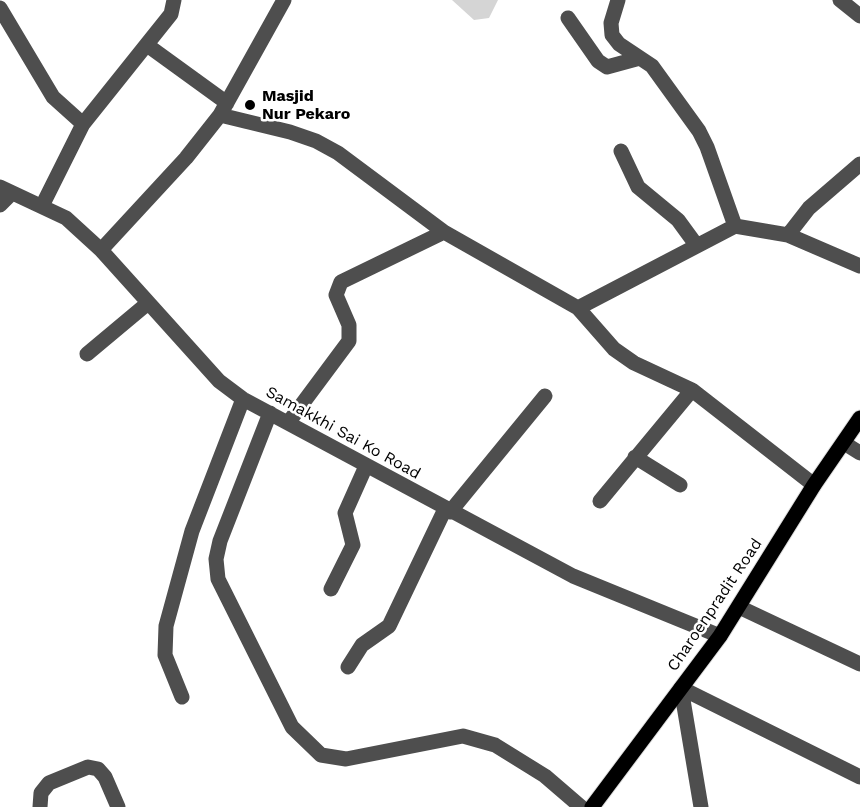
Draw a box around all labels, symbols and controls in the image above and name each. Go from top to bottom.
place label: Masjid Nur Pekaro [262,86,350,124]
marker: Masjid Nur Pekaro [243,98,257,112]
street label: Samakkhi Sai Ko Road [262,382,424,484]
street label: Charoenpradit Road [663,535,767,675]

